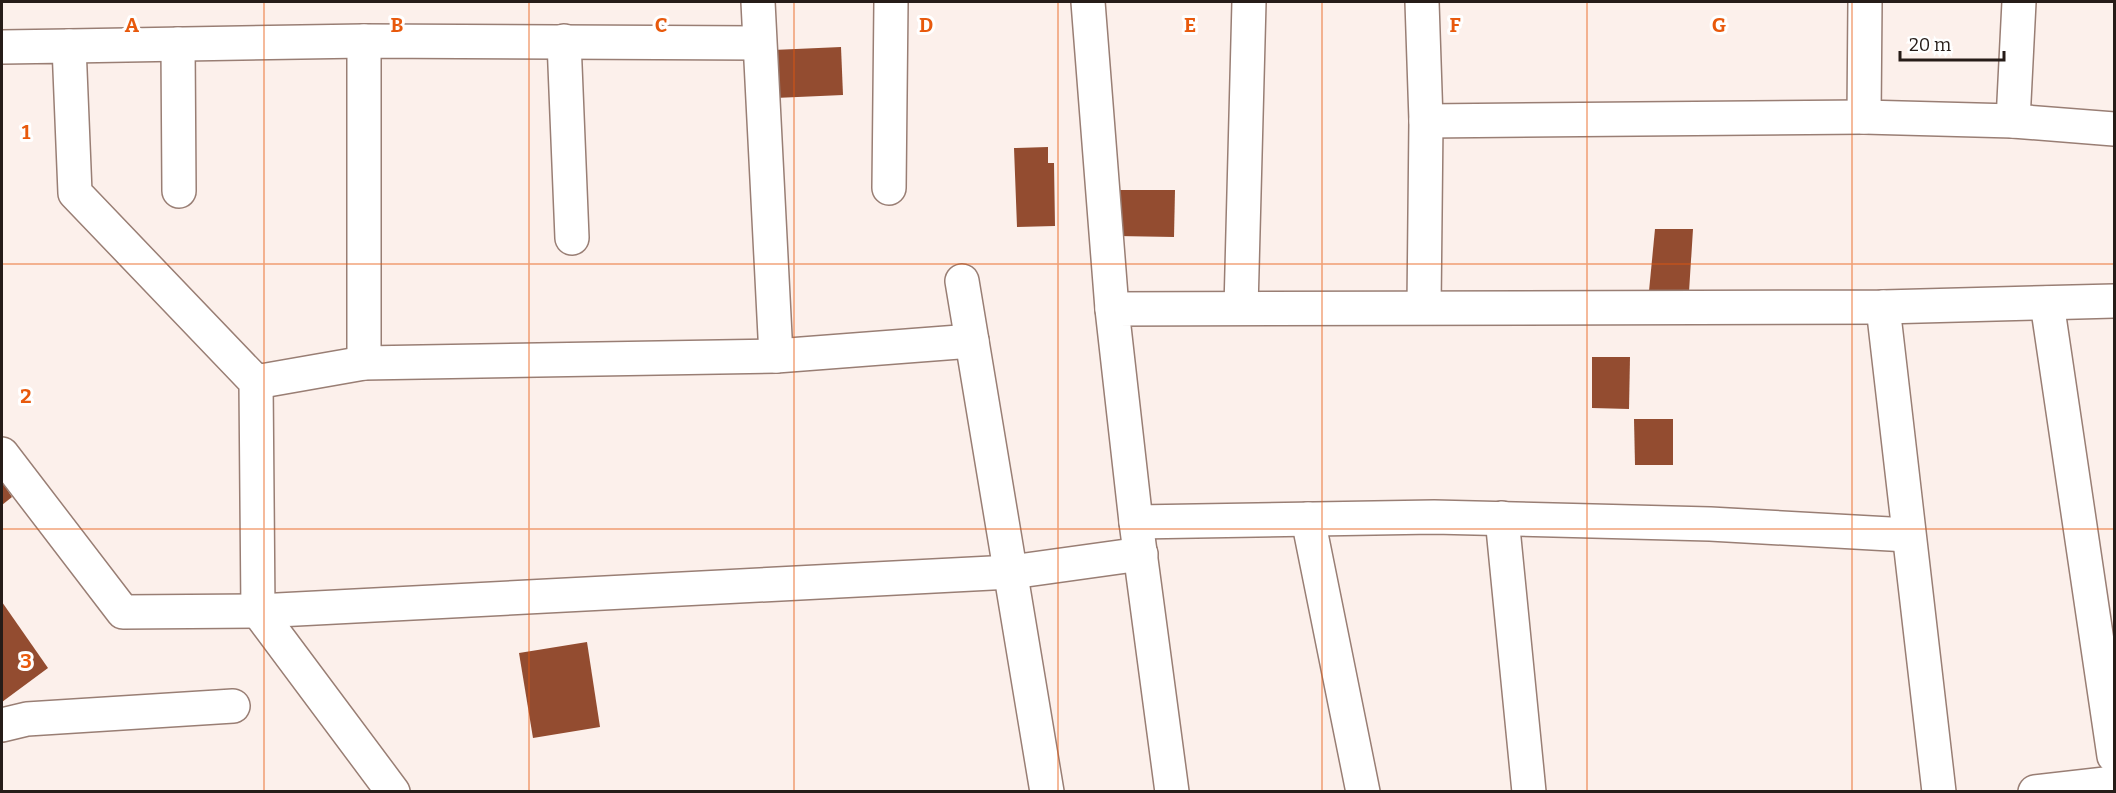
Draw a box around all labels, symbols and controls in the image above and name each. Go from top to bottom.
text: A [125,13,140,37]
text: B [391,13,404,37]
text: C [655,13,667,37]
text: D [919,13,933,37]
text: E [1184,13,1196,37]
text: F [1449,13,1461,37]
text: G [1712,13,1726,37]
scale bar [1900,24,2004,62]
text: 20 m [1909,34,1951,56]
text: 1 [22,120,31,144]
text: 2 [20,384,32,408]
text: 3 [20,649,32,673]

